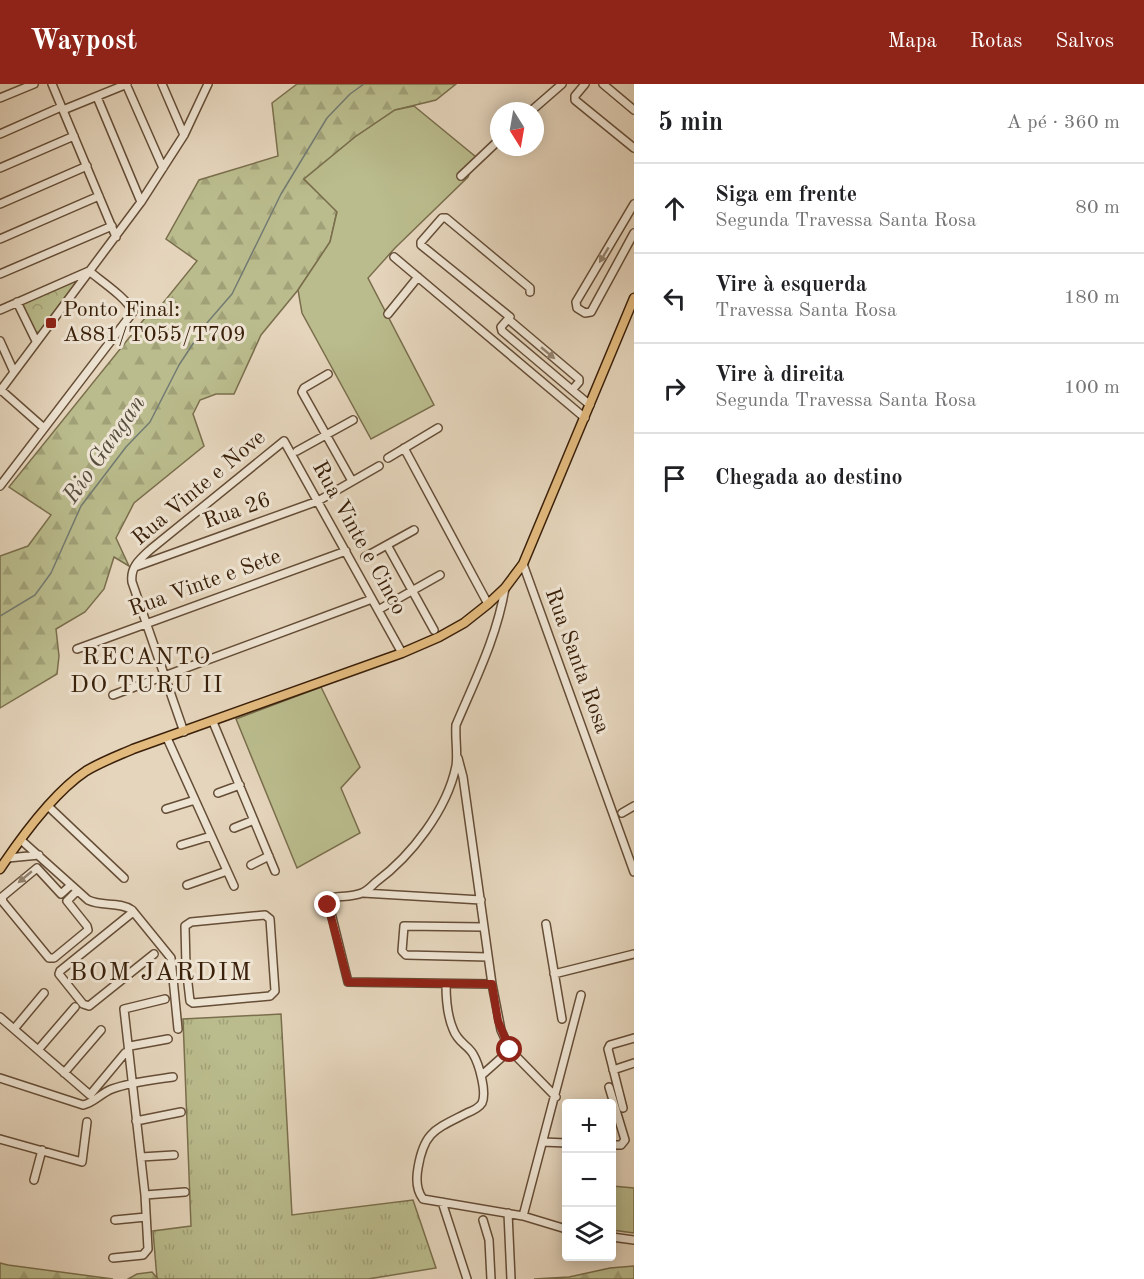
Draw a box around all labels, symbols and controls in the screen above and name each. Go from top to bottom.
text: Waypost [30,28,137,56]
text: Mapa [888,31,937,52]
text: Rotas [970,31,1022,52]
text: Salvos [1055,31,1114,52]
north arrow [490,102,544,156]
text: 5 min [658,110,723,136]
text: A pé · 360 m [1006,113,1120,133]
text: Siga em frente [715,184,857,206]
icon: ahead [658,192,691,225]
text: 80 m [1075,198,1120,218]
text: Segunda Travessa Santa Rosa [715,211,977,231]
one-way arrow [599,247,609,264]
text: Vire à esquerda [715,274,867,296]
icon: left [658,282,691,315]
text: 180 m [1064,288,1120,308]
place label: Ponto Final: A881/T055/T709 [63,299,246,346]
text: Travessa Santa Rosa [715,301,897,321]
marker: Ponto Final: A881/T055/T709 [44,316,58,330]
one-way arrow [541,347,556,359]
text: Vire à direita [715,364,845,386]
icon: right [658,372,691,405]
text: 100 m [1064,378,1120,398]
water label: Rio Gangan [59,391,151,509]
text: Segunda Travessa Santa Rosa [715,391,977,411]
street label: Rua Vinte e Nove [128,426,270,550]
street label: Rua Vinte e Cinco [308,458,410,618]
icon: arrive [658,462,691,495]
text: Chegada ao destino [715,467,903,489]
street label: Rua 26 [200,489,274,533]
street label: Rua Vinte e Sete [126,545,284,621]
street label: Rua Santa Rosa [541,585,613,737]
district label: RECANTO DO TURU II [70,646,224,698]
one-way arrow [18,870,33,883]
route end [314,891,340,917]
district label: BOM JARDIM [69,960,253,986]
route start [496,1036,522,1062]
map controls [562,1099,616,1261]
button: + [562,1099,616,1153]
button: − [562,1153,616,1207]
button: layers [562,1207,616,1261]

